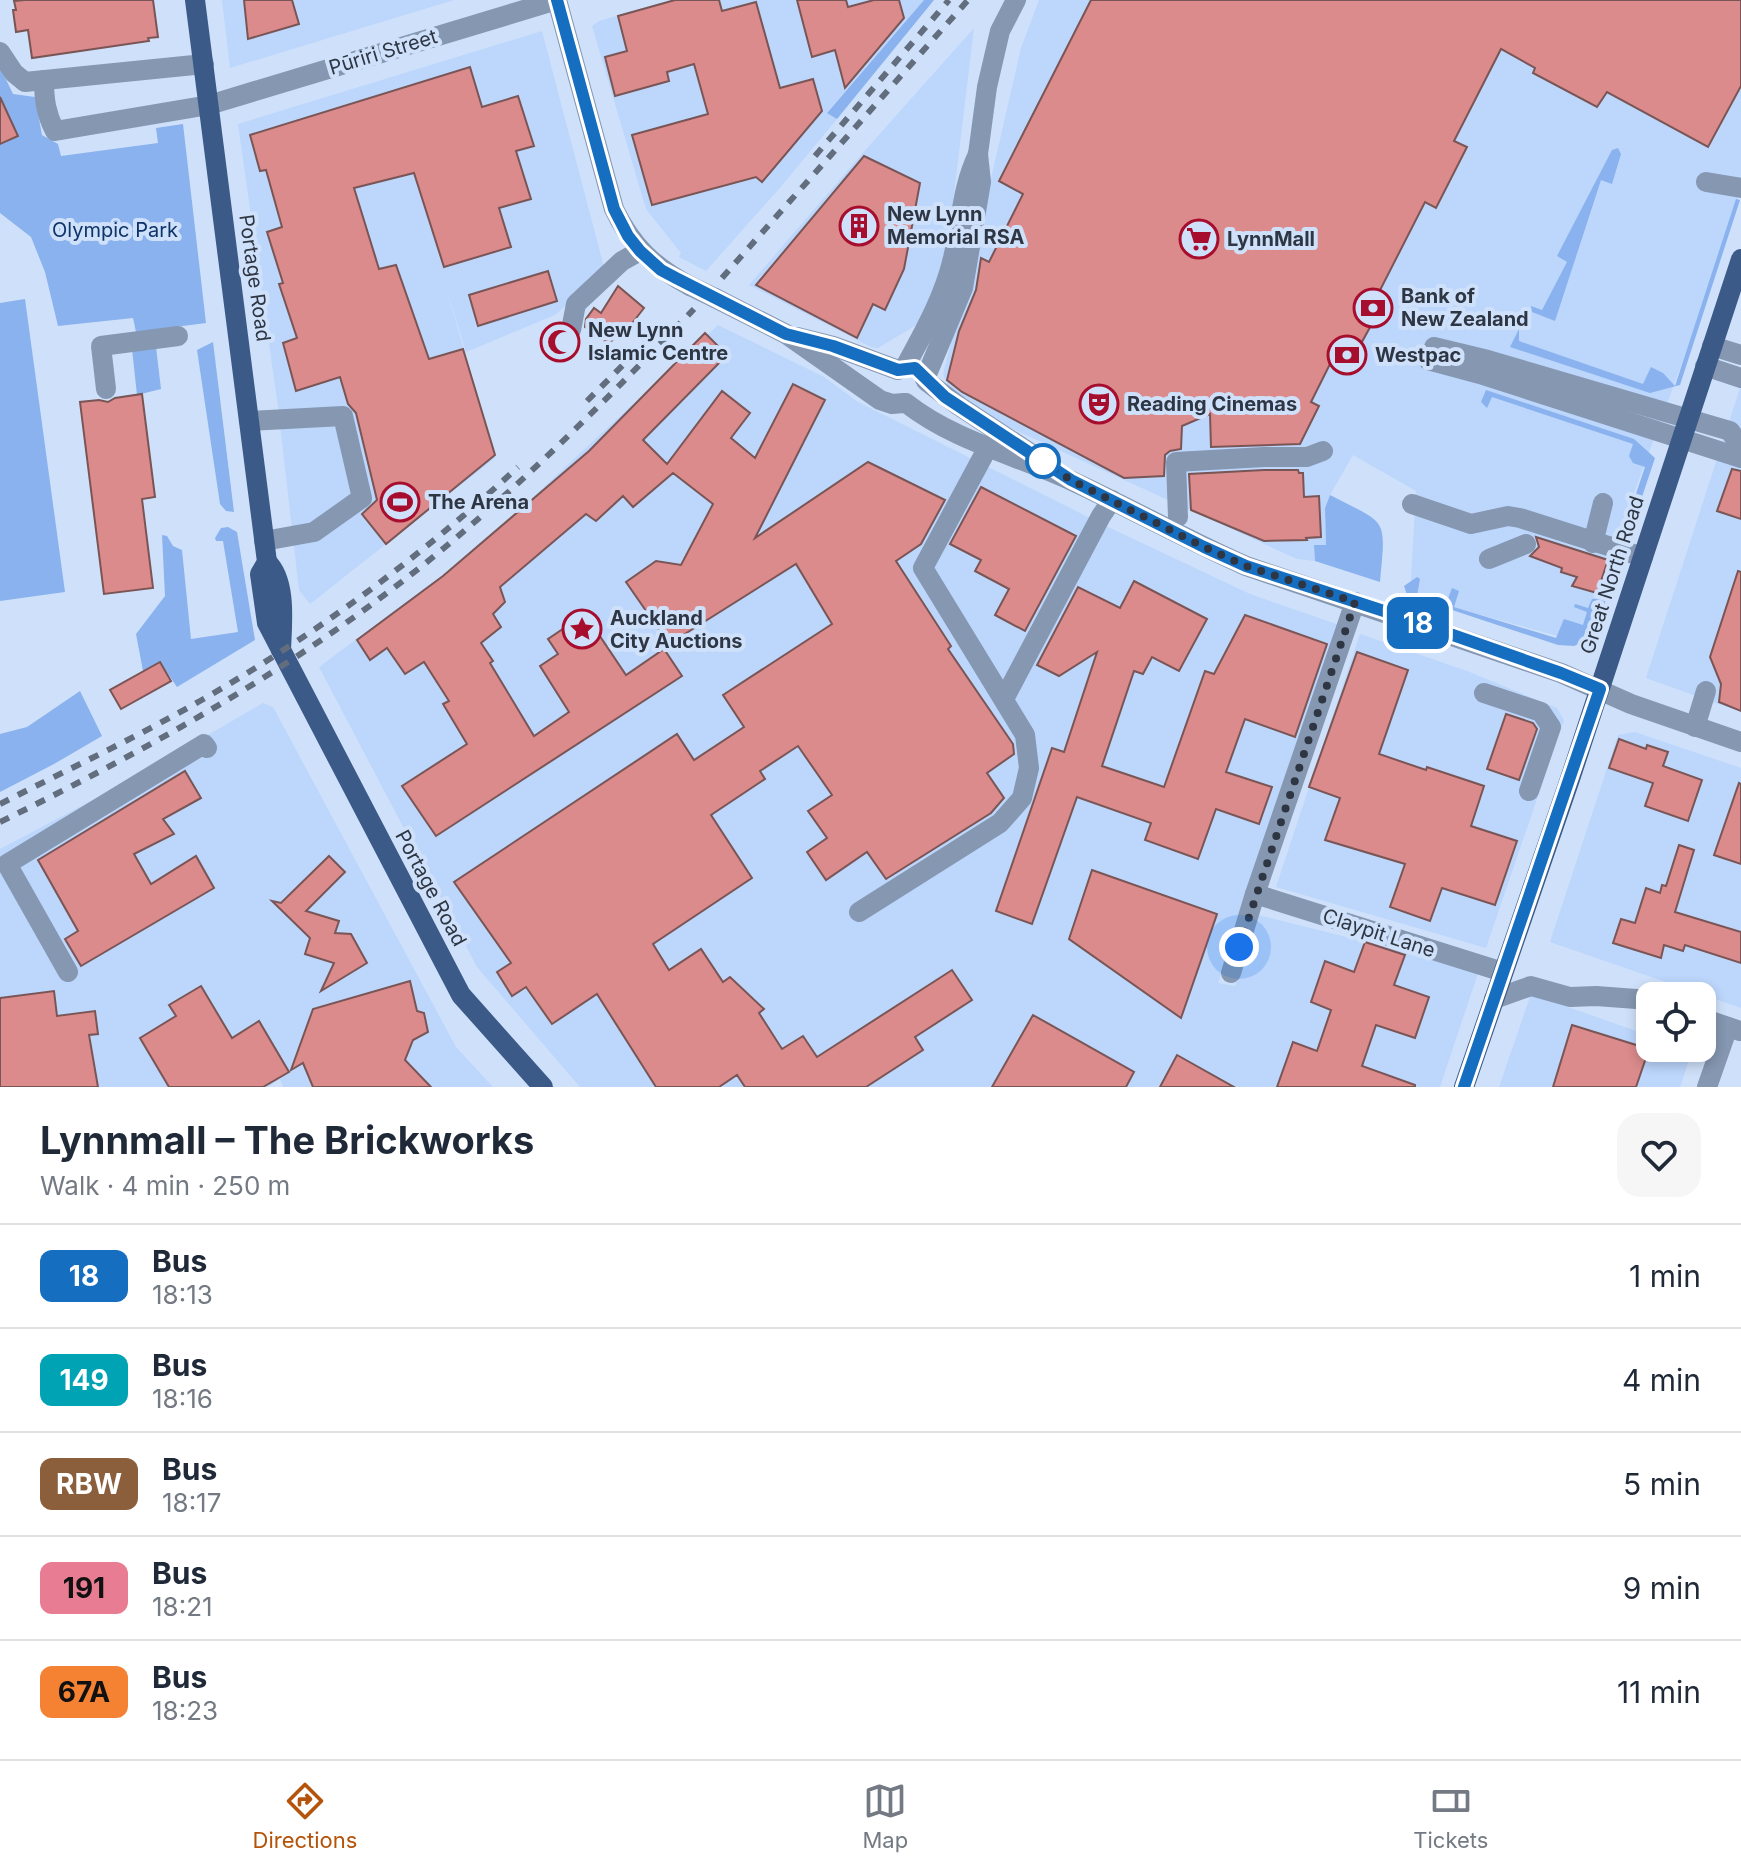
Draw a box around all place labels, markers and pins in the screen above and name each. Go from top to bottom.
place label: New Lynn Memorial RSA [887,202,1024,249]
building icon: New Lynn Memorial RSA [838,205,880,247]
supermarket icon: LynnMall [1178,218,1220,260]
place label: LynnMall [1227,227,1315,251]
place label: Bank of New Zealand [1401,284,1529,331]
bank icon: Bank of New Zealand [1352,287,1394,329]
place label: New Lynn Islamic Centre [588,318,728,365]
mosque icon: New Lynn Islamic Centre [539,321,581,363]
bank icon: Westpac [1326,334,1368,376]
place label: Westpac [1375,343,1461,367]
theatre icon: Reading Cinemas [1078,383,1120,425]
place label: Reading Cinemas [1127,392,1297,416]
unlabelled marker [1026,444,1060,478]
sports icon: The Arena [379,481,421,523]
place label: The Arena [428,490,529,514]
place label: Auckland City Auctions [610,606,743,653]
place icon: Auckland City Auctions [561,608,603,650]

